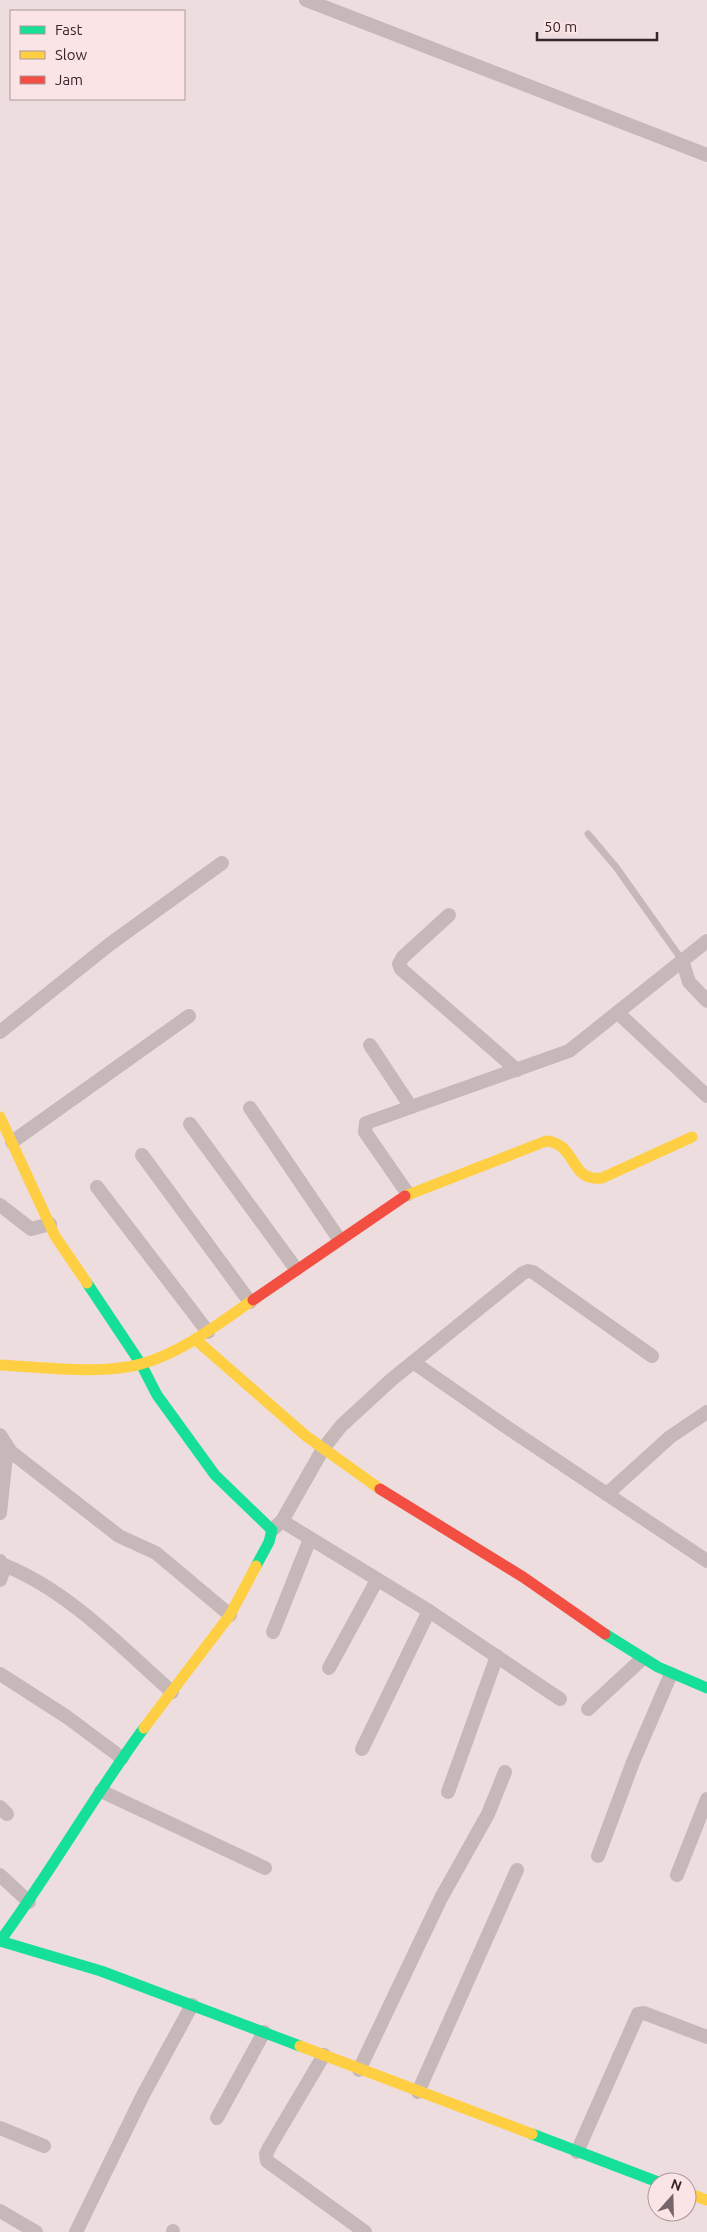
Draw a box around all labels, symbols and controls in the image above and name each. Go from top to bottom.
legend [10,10,185,100]
scale bar [537,10,657,42]
text: 50 m [544,18,577,35]
text: Fast [55,21,83,38]
text: Slow [55,46,88,63]
text: Jam [55,71,83,88]
north arrow [647,2172,697,2222]
text: N [669,2175,684,2194]

